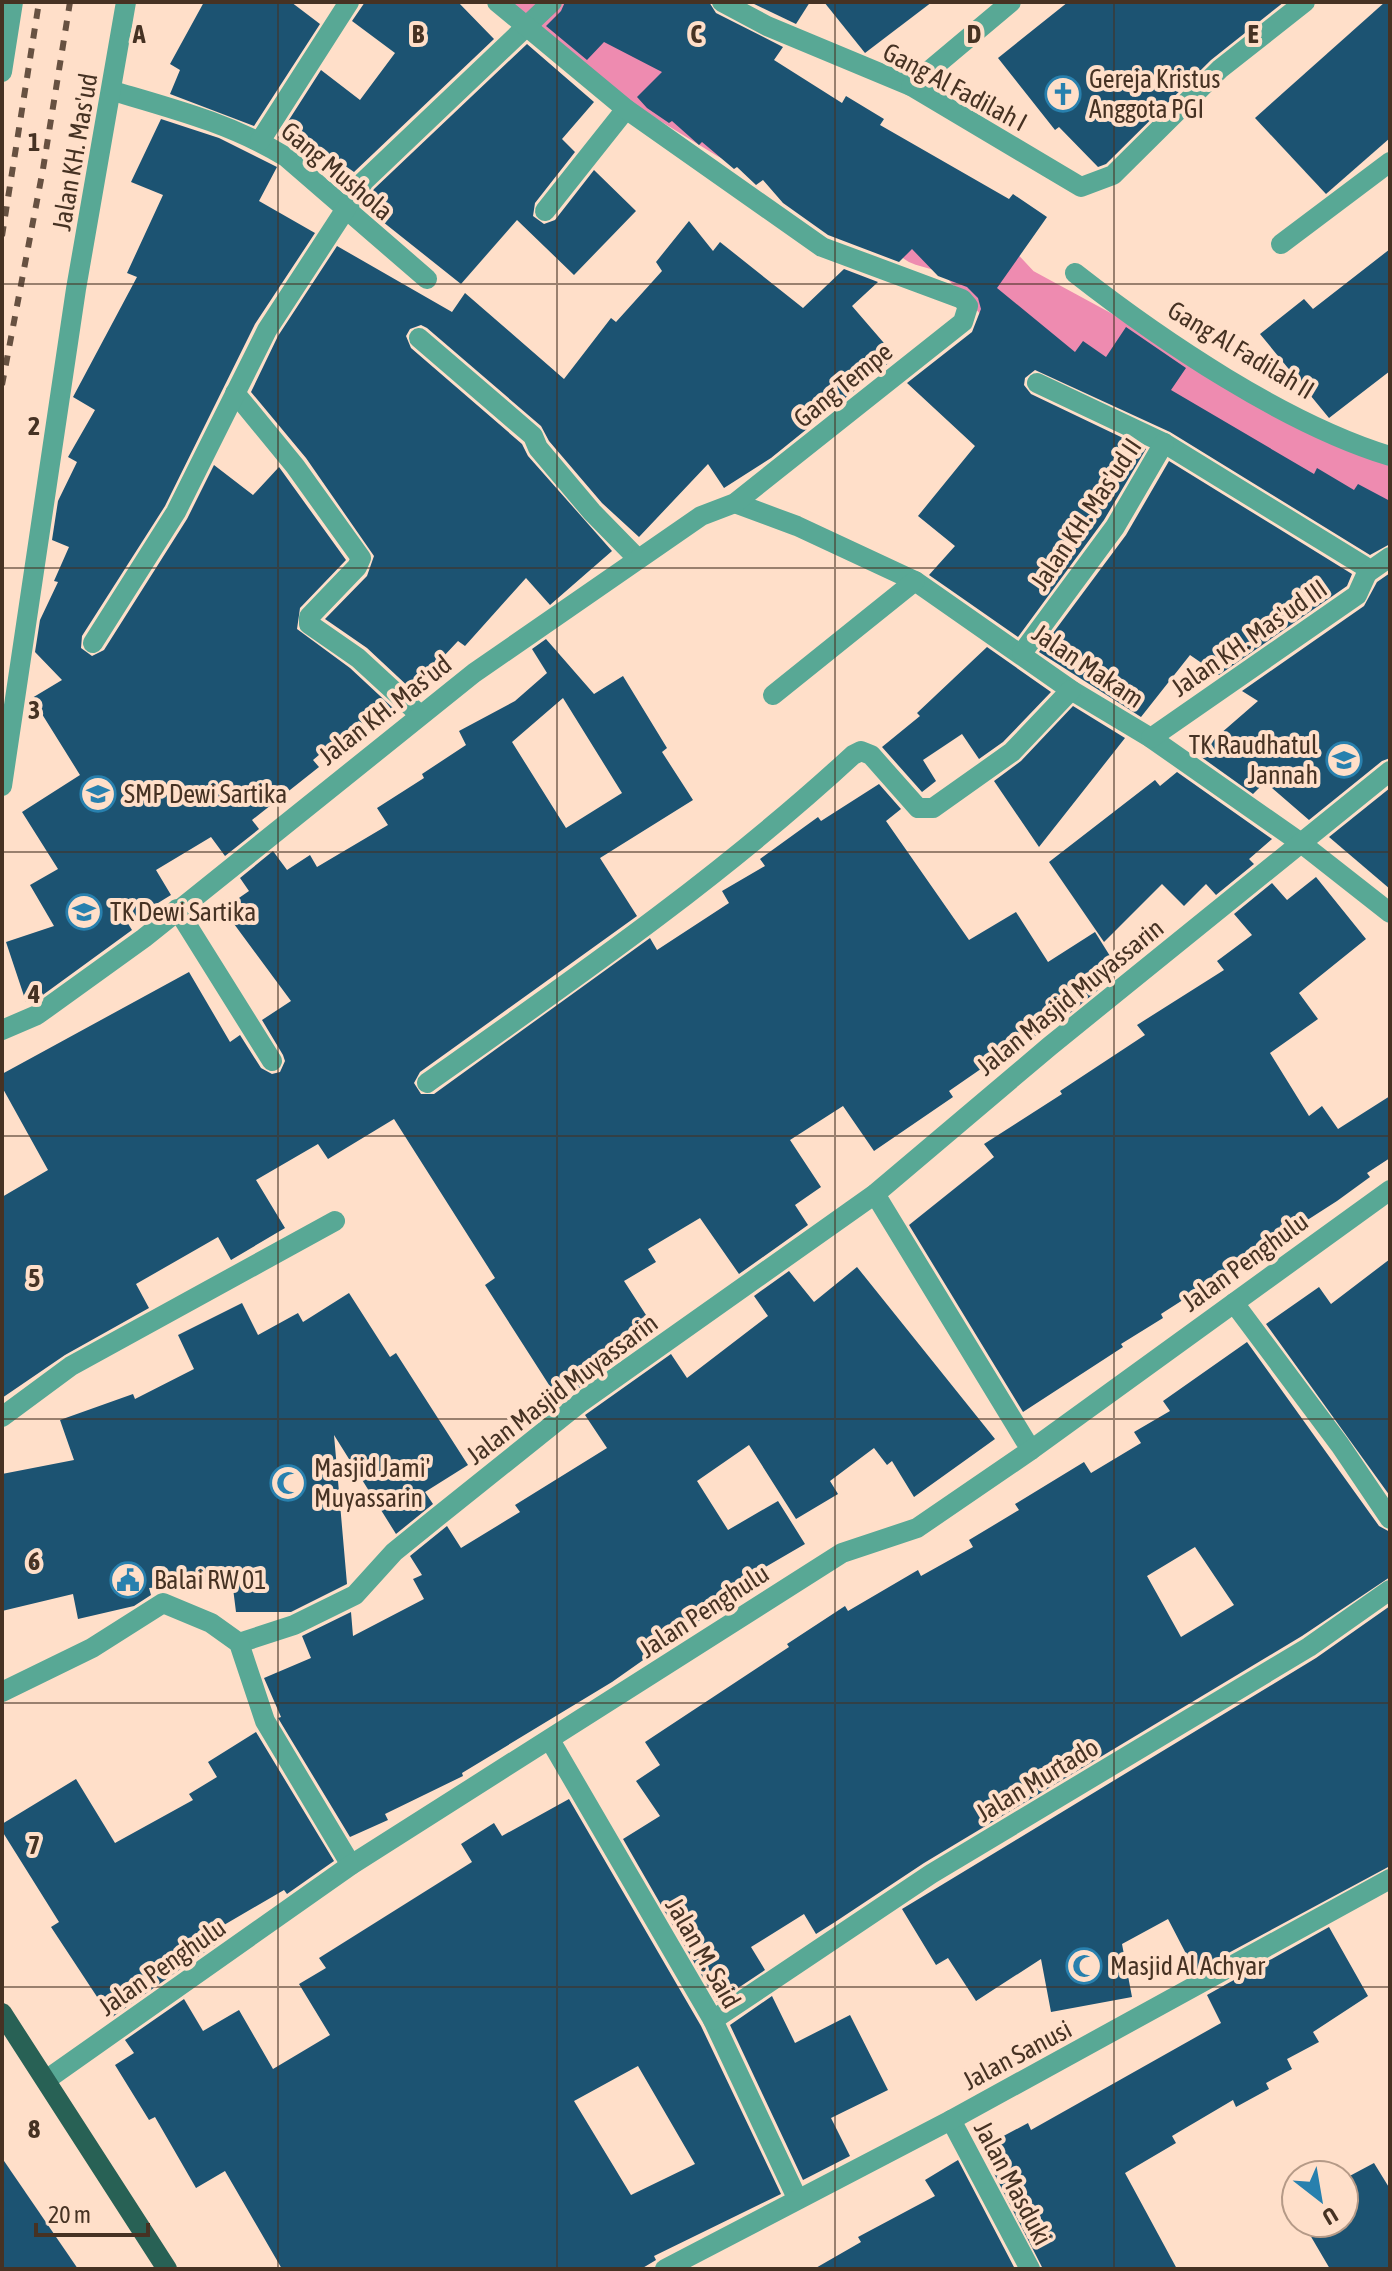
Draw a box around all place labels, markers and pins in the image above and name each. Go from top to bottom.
place label: Gereja Kristus Anggota PGI [1089,64,1220,124]
church icon: Gereja Kristus Anggota PGI [1044,75,1082,113]
place label: TK Raudhatul Jannah [1189,730,1318,790]
school or university icon: TK Raudhatul Jannah [1325,741,1363,779]
school or university icon: SMP Dewi Sartika [79,775,117,813]
place label: SMP Dewi Sartika [124,779,287,809]
school or university icon: TK Dewi Sartika [65,893,103,931]
place label: TK Dewi Sartika [110,897,256,927]
place label: Masjid Jami' Muyassarin [314,1453,430,1513]
mosque icon: Masjid Jami' Muyassarin [269,1464,307,1502]
public building icon: Balai RW 01 [109,1561,147,1599]
place label: Balai RW 01 [154,1565,267,1595]
mosque icon: Masjid Al Achyar [1065,1947,1103,1985]
place label: Masjid Al Achyar [1110,1951,1265,1981]

